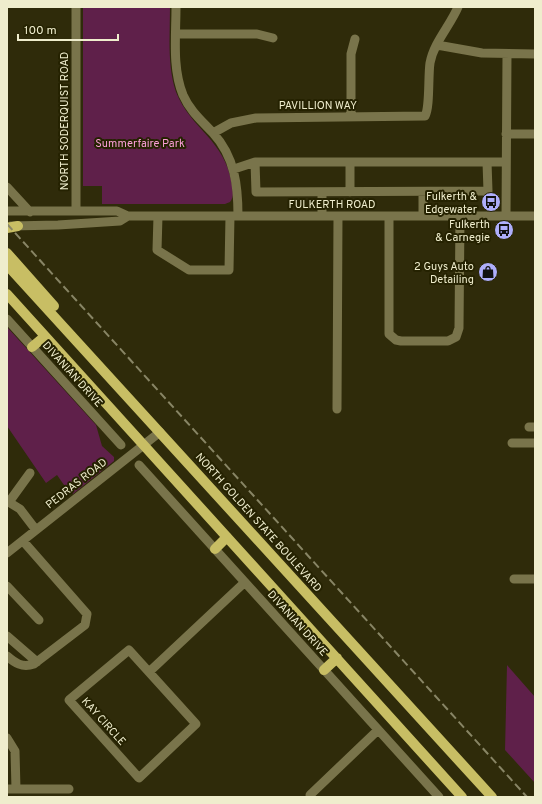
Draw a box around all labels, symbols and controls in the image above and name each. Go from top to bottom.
scale bar [18,16,118,42]
text: 100 m [24,23,57,39]
street label: NORTH SODERQUIST ROAD [58,52,72,190]
street label: PAVILLION WAY [279,99,357,113]
park label: Summerfaire Park [95,137,185,151]
place label: Fulkerth & Edgewater [425,190,478,217]
bus stop icon: Fulkerth & Edgewater [480,191,502,213]
street label: FULKERTH ROAD [288,198,376,212]
place label: Fulkerth & Carnegie [435,218,490,245]
bus stop icon: Fulkerth & Carnegie [493,219,515,241]
place label: 2 Guys Auto Detailing [414,260,474,287]
shop icon: 2 Guys Auto Detailing [477,261,499,283]
street label: DIVANIAN DRIVE [39,339,105,410]
street label: NORTH GOLDEN STATE BOULEVARD [192,450,324,595]
street label: PEDRAS ROAD [43,456,110,512]
street label: DIVANIAN DRIVE [264,588,330,659]
street label: KAY CIRCLE [78,695,129,749]

